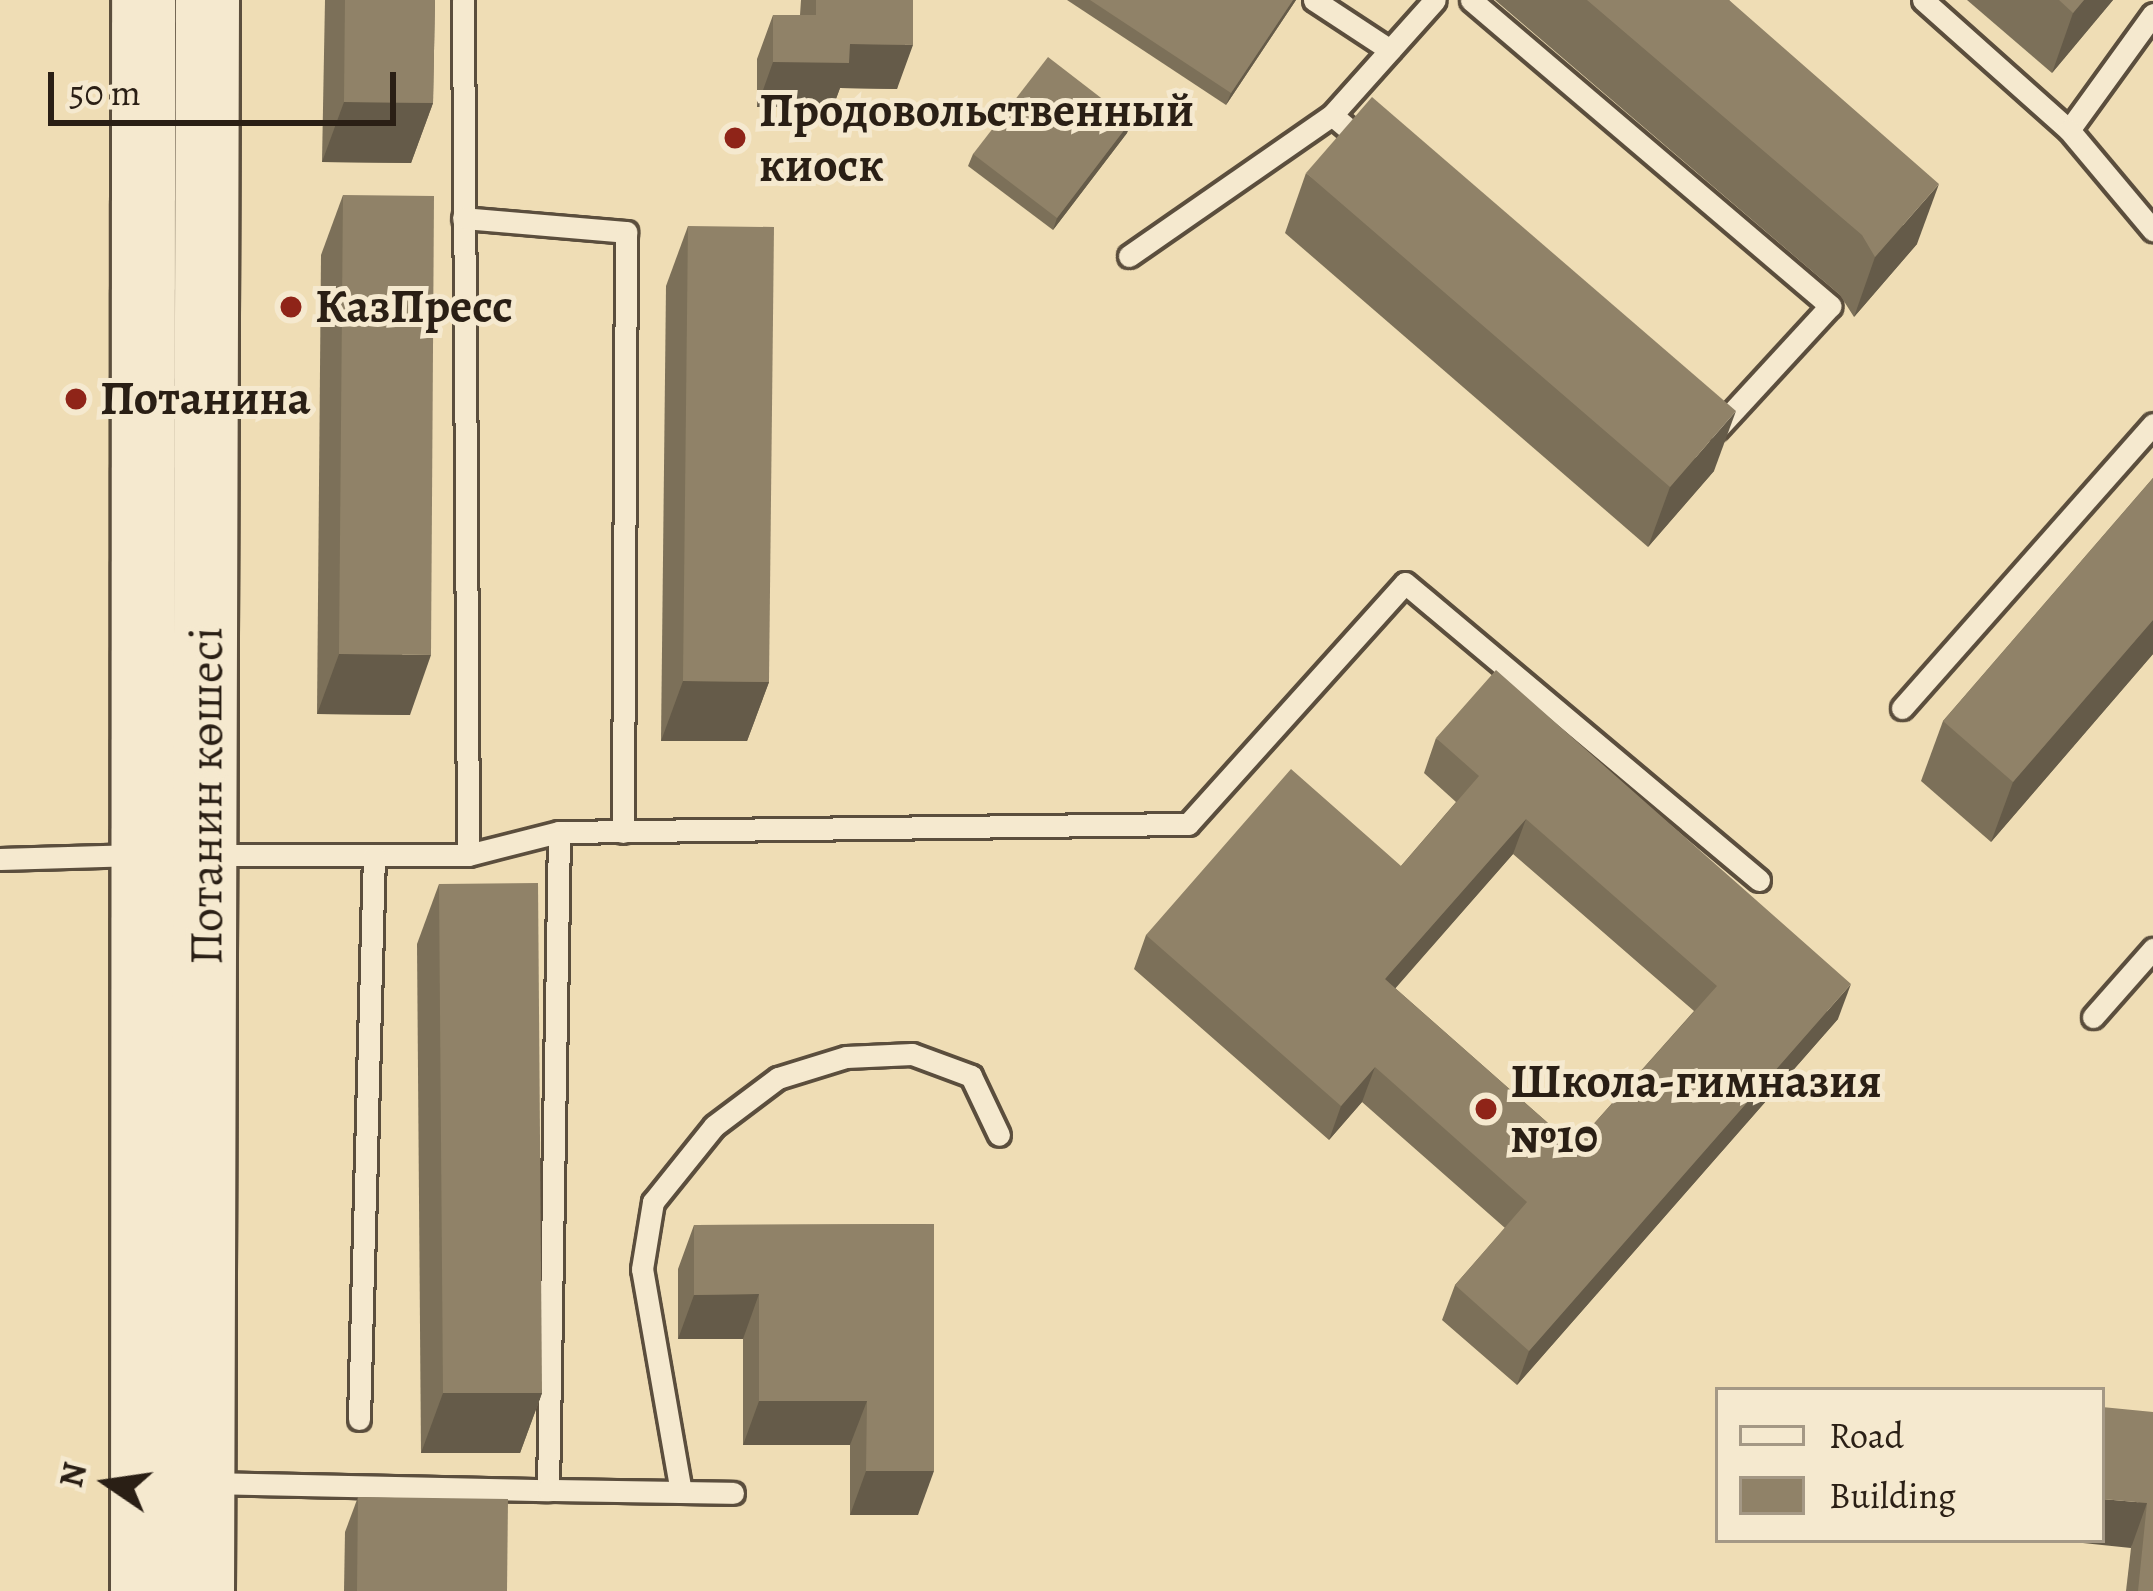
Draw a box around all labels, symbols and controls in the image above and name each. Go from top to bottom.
scale bar [54,48,402,122]
text: 50 m [69,68,141,117]
place label: Продовольственный киоск [759,81,1194,194]
marker: Продовольственный киоск [722,125,748,151]
place label: КазПресс [315,278,513,336]
marker: КазПресс [278,294,304,320]
place label: Потанина [100,370,311,428]
marker: Потанина [63,386,89,412]
street label: Потанин көшесі [177,627,235,965]
place label: Школа-гимназия №10 [1510,1052,1882,1165]
marker: Школа-гимназия №10 [1473,1096,1499,1122]
legend [1715,1387,2105,1543]
text: Road [1829,1411,1904,1460]
north arrow [48,1423,168,1543]
text: N [48,1458,97,1492]
text: Building [1829,1471,1956,1520]

